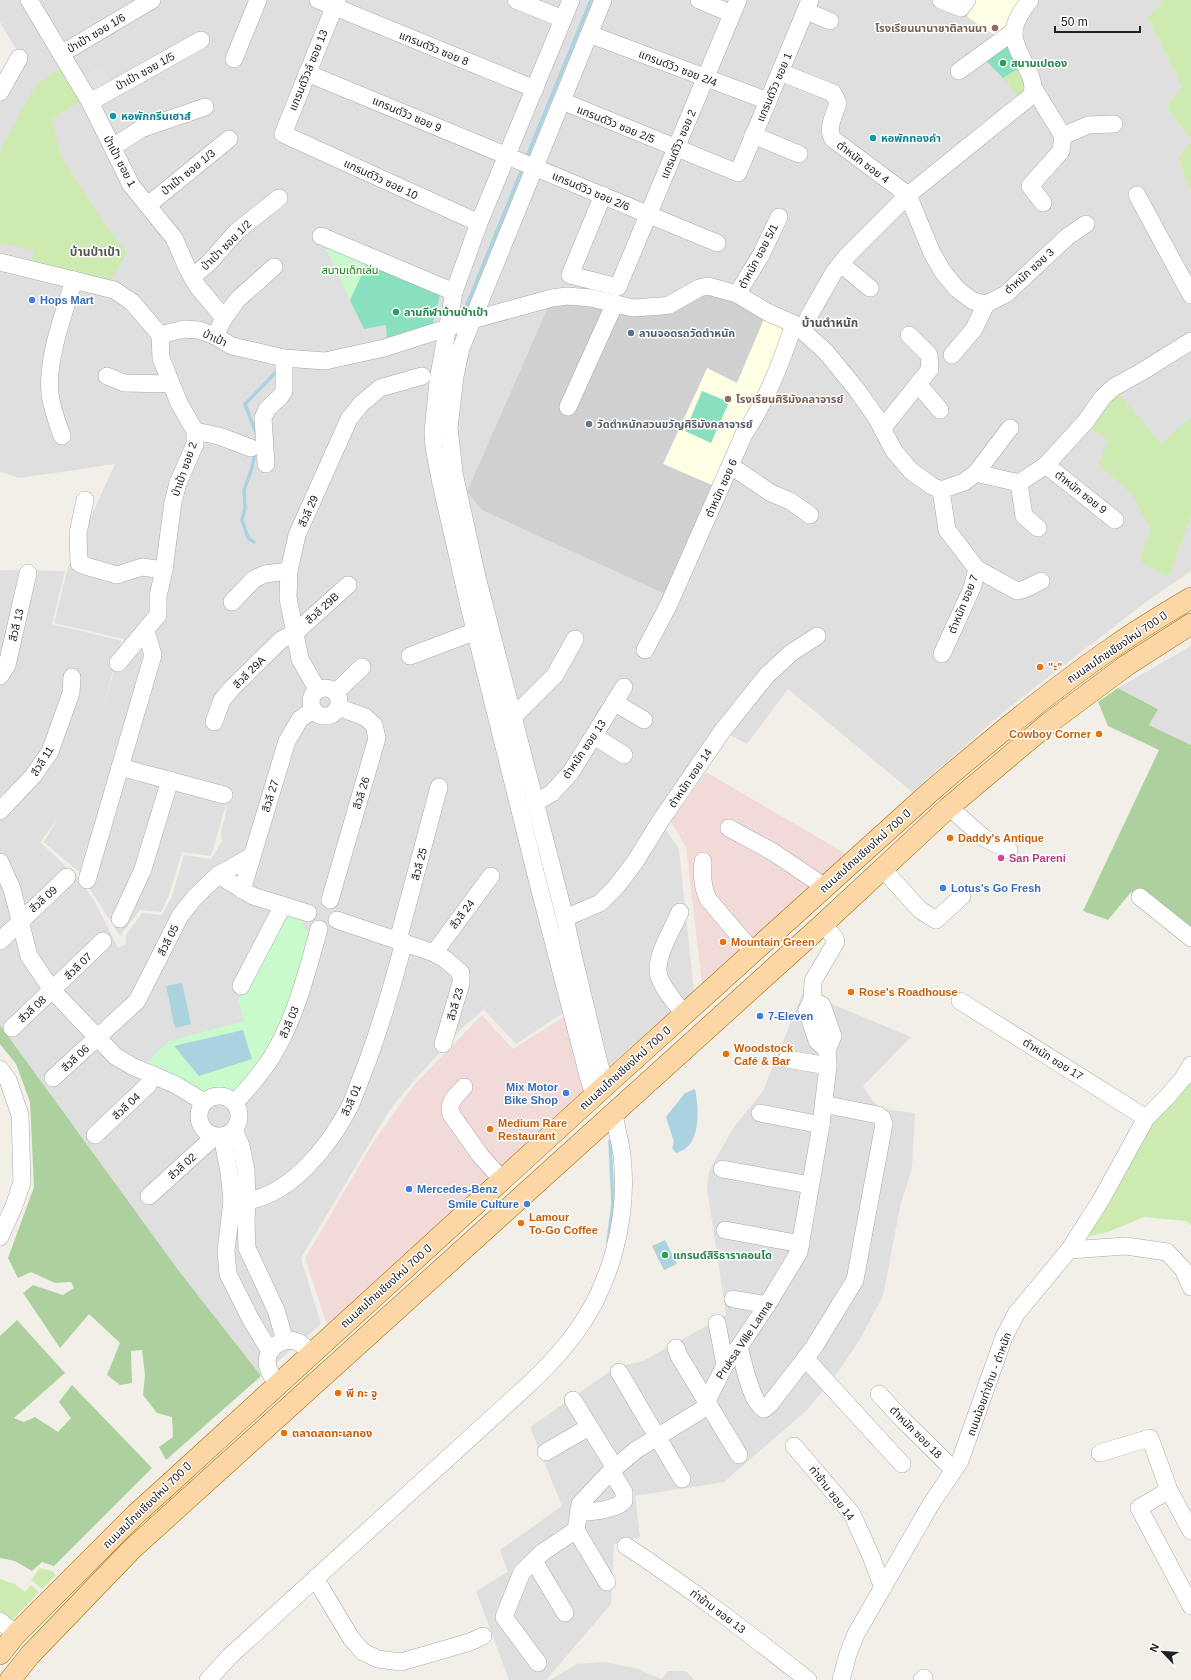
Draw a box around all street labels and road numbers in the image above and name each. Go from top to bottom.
street label: ป่าเป้า ซอย 1/6 [65,11,127,55]
street label: แกรนด์วิวล์ ซอย 13 [286,28,330,112]
street label: แกรนด์วิว ซอย 8 [398,29,470,67]
street label: แกรนด์วิว ซอย 2/4 [637,48,719,88]
street label: ป่าเป้า ซอย 1/5 [113,50,177,92]
street label: แกรนด์วิว ซอย 1 [754,51,794,123]
street label: แกรนด์วิว ซอย 9 [371,94,443,134]
street label: แกรนด์วิว ซอย 2/5 [575,103,657,145]
street label: แกรนด์วิว ซอย 2 [658,108,698,180]
street label: ป่าเป้า ซอย 1 [101,133,139,189]
street label: ตำหนัก ซอย 4 [834,138,892,186]
street label: ป่าเป้า ซอย 1/3 [159,147,217,197]
street label: แกรนด์วิว ซอย 10 [342,157,420,201]
street label: แกรนด์วิว ซอย 2/6 [550,169,632,213]
street label: ป่าเป้า ซอย 1/2 [199,218,253,272]
street label: ตำหนัก ซอย 5/1 [736,222,780,290]
street label: ตำหนัก ซอย 3 [1002,246,1056,296]
street label: ป่าเป้า [201,327,229,349]
street label: ป่าเป้า ซอย 2 [169,440,199,498]
street label: ตำหนัก ซอย 6 [703,457,739,519]
street label: ตำหนัก ซอย 9 [1053,468,1109,516]
street label: สีวลี 29 [296,493,320,529]
street label: ตำหนัก ซอย 7 [946,573,980,635]
street label: สีวลี 29B [303,590,341,626]
street label: สีวลี 13 [6,607,26,643]
street label: ถนนสมโภชเชียงใหม่ 700 ปี [1065,609,1169,685]
street label: สีวลี 29A [230,653,268,691]
street label: ตำหนัก ซอย 13 [560,717,608,781]
street label: สีวลี 11 [28,744,56,778]
street label: ตำหนัก ซอย 14 [666,746,714,810]
street label: สีวลี 26 [350,775,372,811]
street label: สีวลี 27 [259,778,281,814]
street label: ถนนสมโภชเชียงใหม่ 700 ปี [817,807,913,895]
street label: สีวลี 25 [409,846,429,882]
street label: สีวลี 09 [27,883,59,915]
street label: สีวลี 24 [447,897,477,931]
street label: สีวลี 05 [155,922,181,958]
street label: สีวลี 07 [62,950,94,982]
street label: สีวลี 23 [445,986,465,1022]
street label: สีวลี 08 [16,993,48,1025]
street label: สีวลี 03 [277,1004,301,1040]
street label: ถนนสมโภชเชียงใหม่ 700 ปี [577,1024,673,1112]
street label: ตำหนัก ซอย 17 [1021,1036,1085,1082]
street label: สีวลี 06 [59,1042,91,1074]
street label: สีวลี 01 [339,1082,363,1118]
street label: สีวลี 04 [110,1090,142,1122]
street label: สีวลี 02 [166,1150,198,1182]
street label: ถนนสมโภชเชียงใหม่ 700 ปี [338,1242,434,1330]
street label: Pruksa Ville Lanna [713,1298,775,1381]
street label: ถนนน้อยท่าข้าม - ตำหนัก [965,1331,1013,1437]
street label: ตำหนัก ซอย 18 [888,1404,944,1460]
street label: ถนนสมโภชเชียงใหม่ 700 ปี [100,1460,194,1550]
street label: ท่าข้าม ซอย 14 [807,1463,857,1523]
street label: ท่าข้าม ซอย 13 [688,1586,748,1636]

